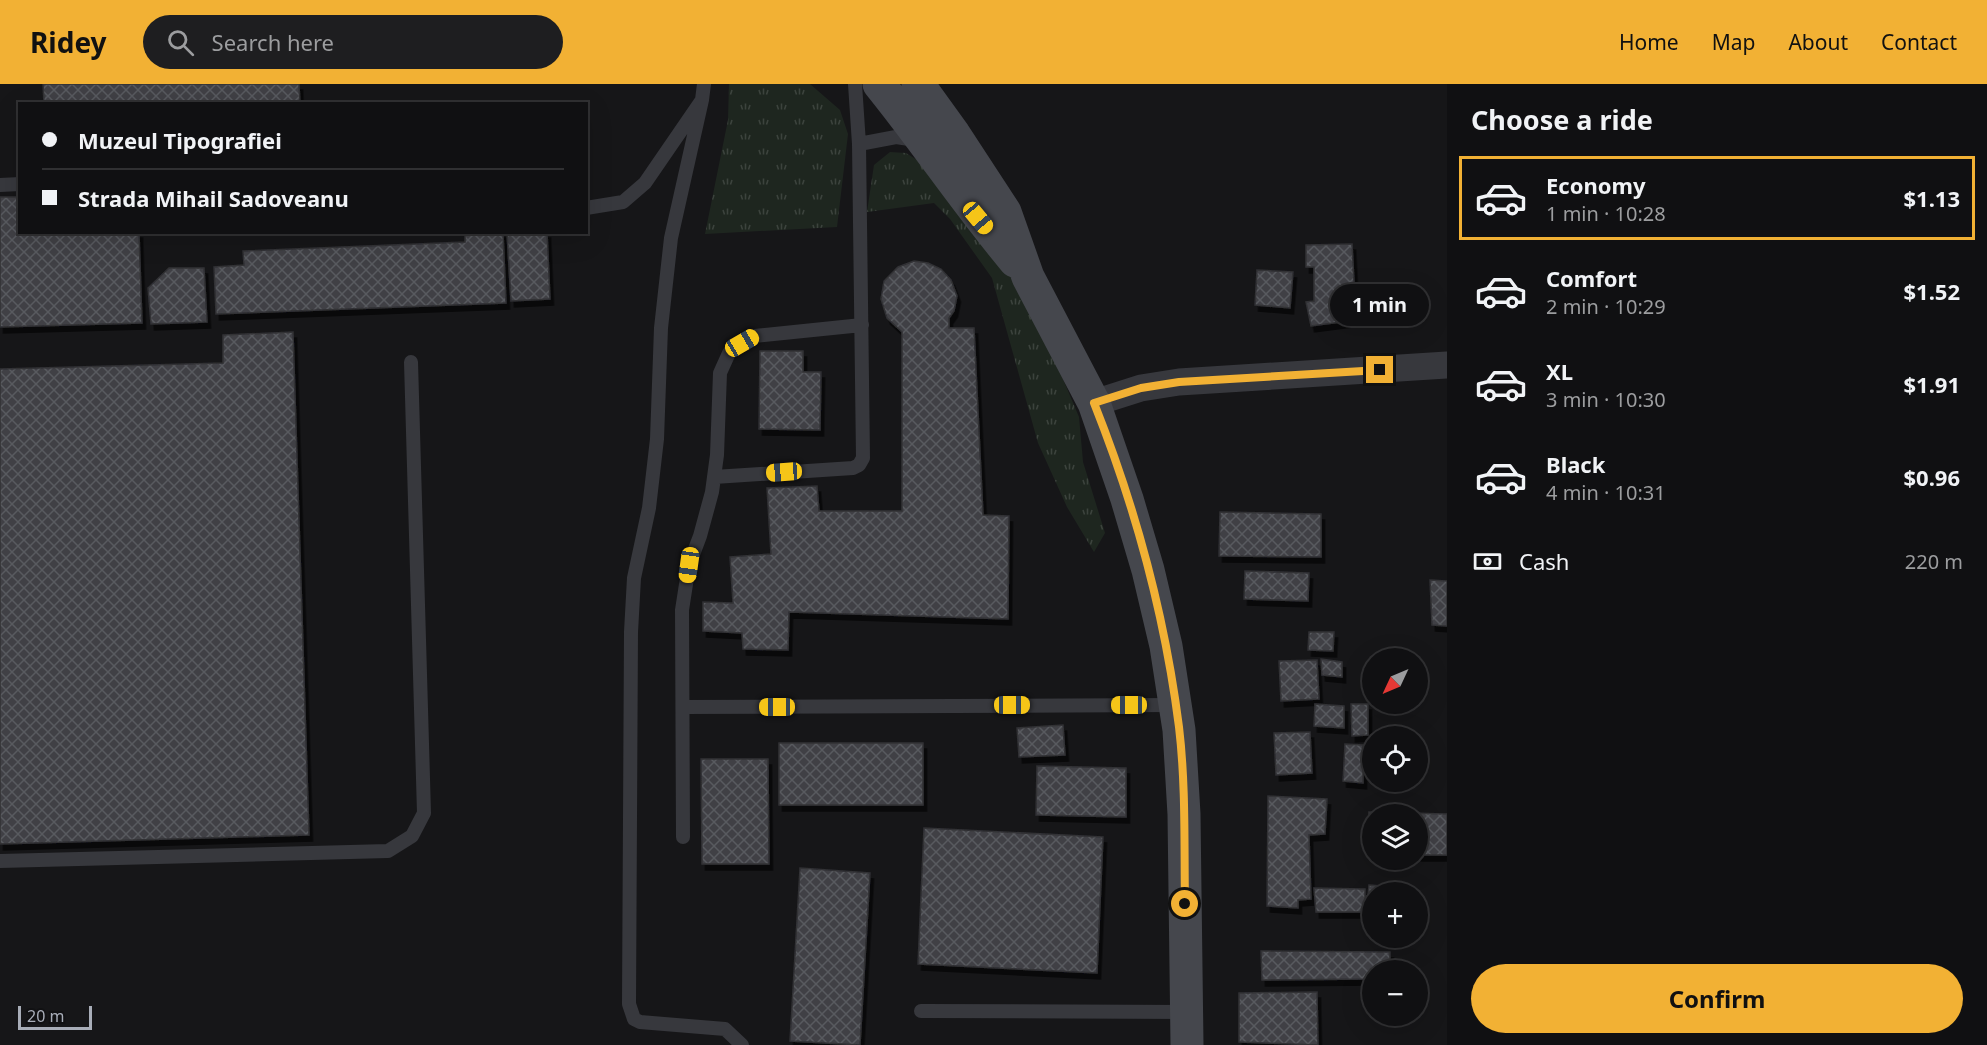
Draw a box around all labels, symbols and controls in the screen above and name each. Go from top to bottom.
search box [143,15,563,69]
text: Ridey [30,23,107,61]
icon: search [164,26,197,59]
text: Search here [212,27,334,57]
text: Home [1619,28,1679,56]
text: Map [1712,28,1755,56]
text: About [1788,28,1848,56]
text: Contact [1881,28,1957,56]
text: Choose a ride [1471,101,1653,138]
text: Muzeul Tipografiei [78,125,282,155]
text: Economy [1546,170,1645,200]
icon: car [1474,171,1528,225]
text: Strada Mihail Sadoveanu [78,183,349,213]
text: $1.13 [1903,183,1960,213]
car [960,198,996,238]
text: 1 min · 10:28 [1546,200,1666,227]
text: Comfort [1546,263,1637,293]
icon: car [1474,264,1528,318]
text: $1.52 [1903,276,1960,306]
callout: 1 min [1330,283,1430,325]
text: 1 min [1352,291,1407,318]
text: 2 min · 10:29 [1546,293,1666,320]
car [722,326,762,360]
route end [1366,356,1393,383]
text: XL [1546,356,1573,386]
icon: car [1474,357,1528,411]
text: $1.91 [1903,369,1960,399]
text: 3 min · 10:30 [1546,386,1666,413]
text: Black [1546,449,1605,479]
icon: car [1474,450,1528,504]
car [765,462,803,482]
text: $0.96 [1903,462,1960,492]
text: 4 min · 10:31 [1546,479,1666,506]
icon: cash [1471,545,1504,578]
car [678,546,700,584]
text: Cash [1519,546,1569,576]
text: 220 m [1905,548,1963,575]
north arrow [1362,648,1428,714]
map controls [1362,648,1428,1026]
car [994,696,1030,714]
car [1111,696,1147,714]
car [759,698,795,716]
button: locate [1362,726,1428,792]
button: layers [1362,804,1428,870]
button: + [1362,882,1428,948]
route start [1171,890,1198,917]
button: − [1362,960,1428,1026]
button: Confirm [1471,964,1963,1033]
scale bar [18,1003,92,1030]
text: 20 m [27,1005,64,1027]

